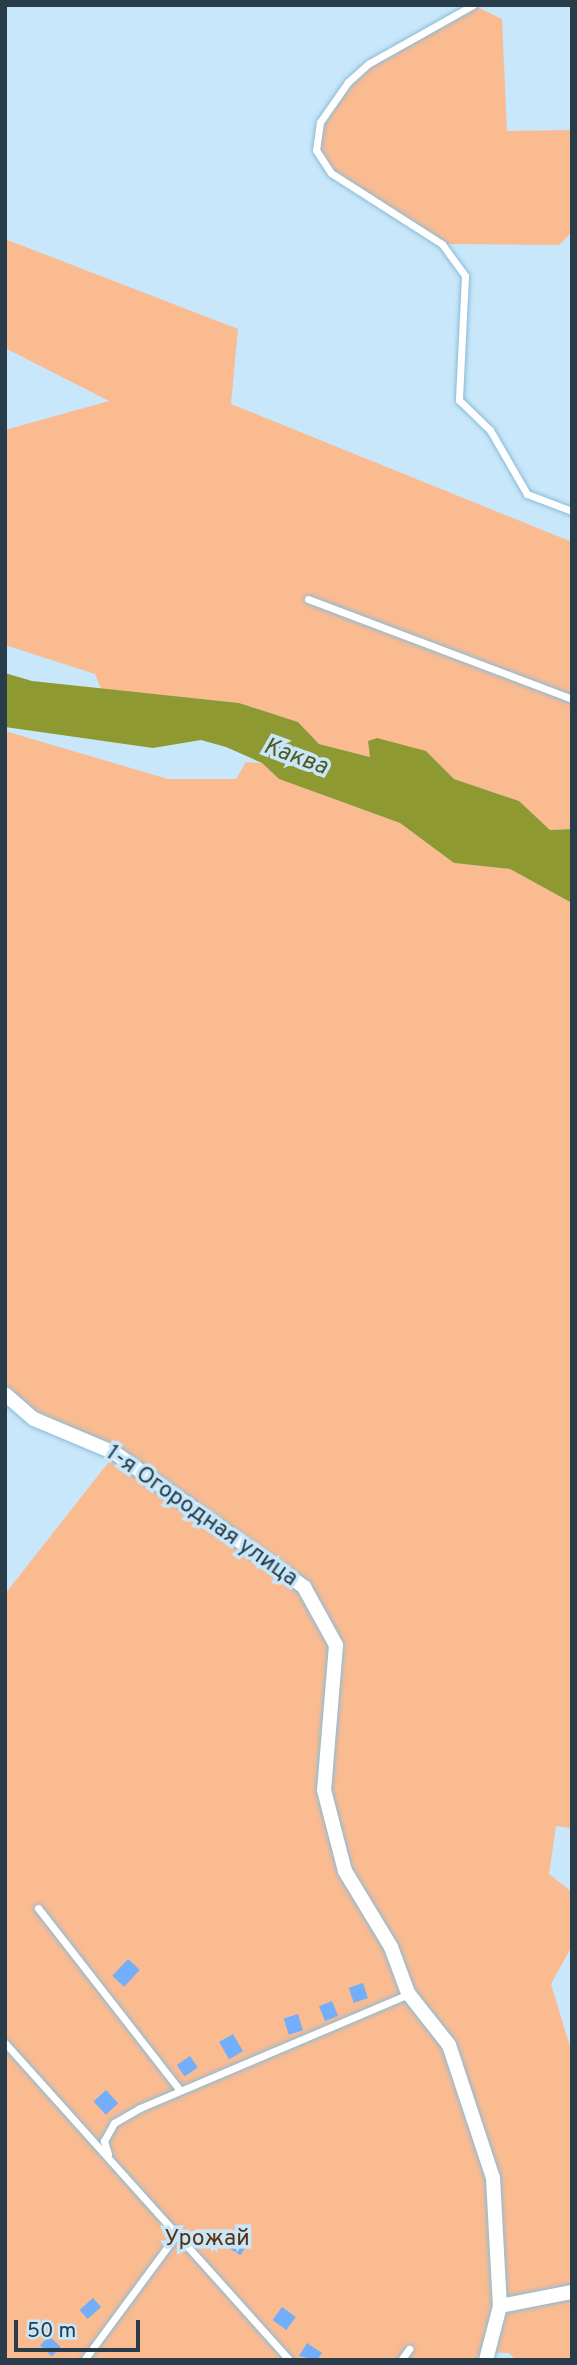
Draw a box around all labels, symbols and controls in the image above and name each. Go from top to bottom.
water label: Каква [259,733,331,783]
street label: 1-я Огородная улица [100,1440,302,1594]
park label: Урожай [164,2226,250,2254]
scale bar [18,2306,144,2350]
text: 50 m [27,2318,76,2345]

